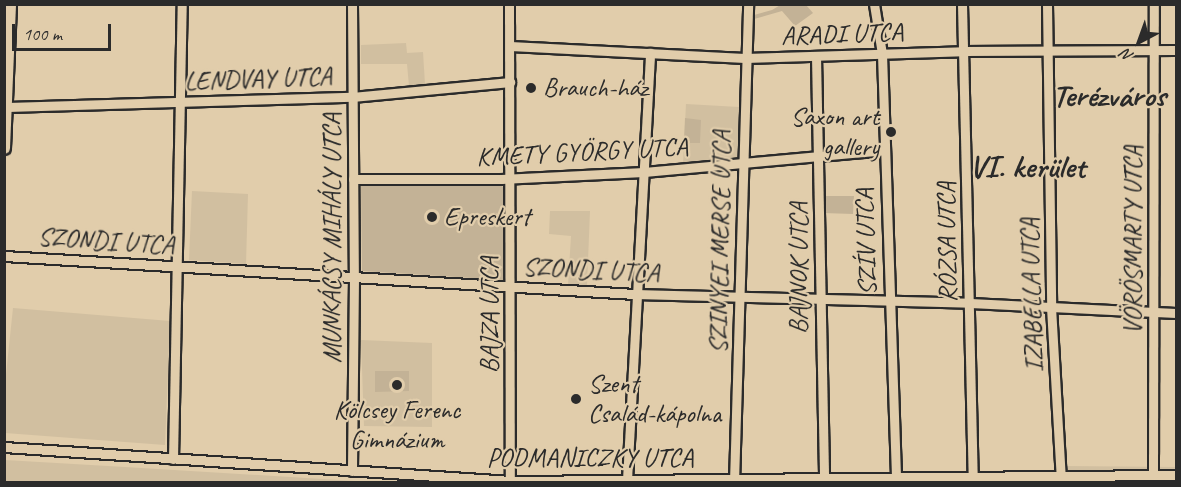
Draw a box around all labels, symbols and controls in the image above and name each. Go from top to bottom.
scale bar [15,12,114,50]
north arrow [1109,12,1169,72]
street label: ARADI UTCA [781,16,903,52]
text: 100 m [23,23,62,45]
text: N [1117,45,1137,66]
street label: LENDVAY UTCA [184,61,332,97]
place label: Brauch-ház [543,72,648,104]
district label: Terézváros [1052,77,1166,115]
marker: Brauch-ház [524,81,538,95]
place label: Saxon art gallery [790,101,879,162]
street label: MUNKÁCSY MIHÁLY UTCA [316,113,348,363]
marker: Saxon art gallery [884,125,898,139]
street label: KMETY GYÖRGY UTCA [476,131,688,173]
street label: SZINYEI MERSE UTCA [702,131,738,353]
street label: VÖRÖSMARTY UTCA [1117,145,1149,335]
district label: VI. kerület [969,148,1085,186]
street label: RÓZSA UTCA [930,181,964,303]
street label: SZÍV UTCA [849,188,883,296]
place label: Epreskert [444,201,530,233]
street label: BAJNOK UTCA [783,202,815,334]
marker: Epreskert [425,210,439,224]
street label: IZABELLA UTCA [1014,217,1050,373]
street label: SZONDI UTCA [37,221,175,261]
street label: SZONDI UTCA [522,251,660,289]
street label: BAJZA UTCA [474,256,506,374]
place label: Szent Család-kápolna [588,368,721,430]
marker: Kölcsey Ferenc Gimnázium [390,378,404,392]
marker: Szent Család-kápolna [569,392,583,406]
place label: Kölcsey Ferenc Gimnázium [333,394,461,455]
street label: PODMANICZKY UTCA [487,442,693,474]

